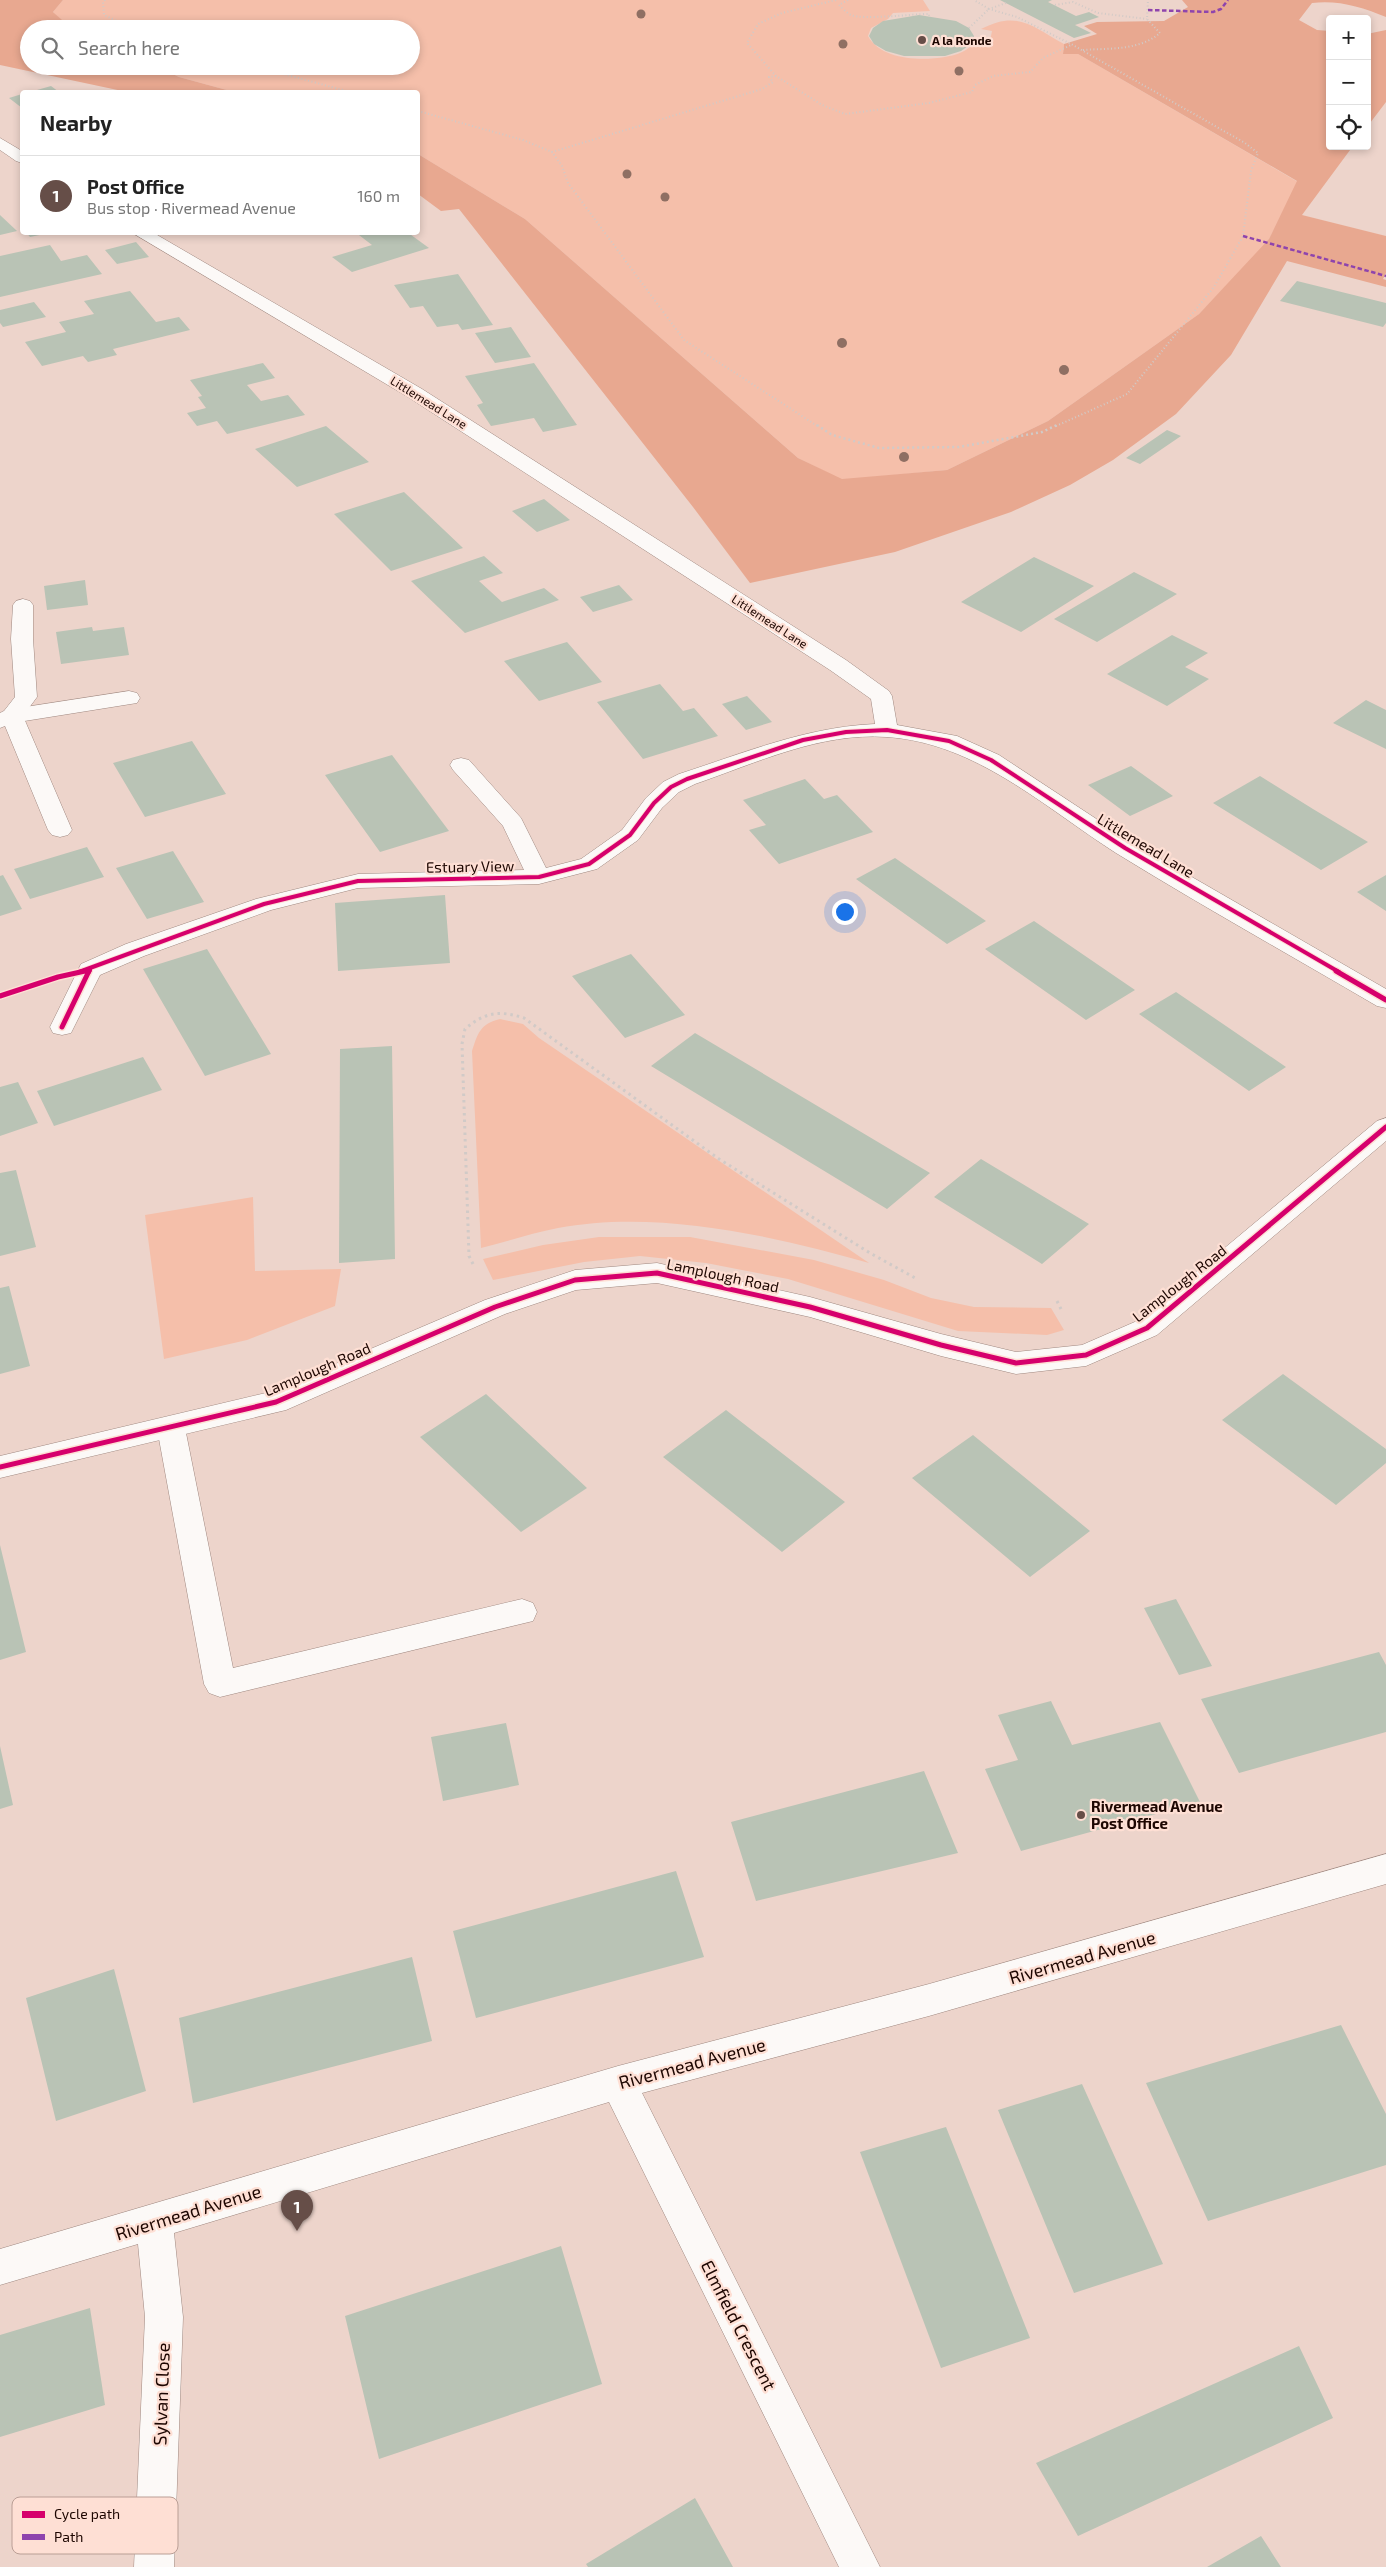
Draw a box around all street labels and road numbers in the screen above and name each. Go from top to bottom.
street label: Littlemead Lane [388,373,470,431]
street label: Littlemead Lane [729,591,811,651]
street label: Littlemead Lane [1094,809,1198,881]
street label: Estuary View [426,856,514,876]
street label: Lamplough Road [1128,1241,1230,1325]
street label: Lamplough Road [665,1254,781,1296]
street label: Lamplough Road [261,1338,373,1400]
street label: Rivermead Avenue [1006,1926,1158,1988]
street label: Rivermead Avenue [616,2033,768,2093]
street label: Rivermead Avenue [112,2179,264,2245]
street label: Elmfield Crescent [697,2256,781,2394]
street label: Sylvan Close [148,2342,174,2446]

